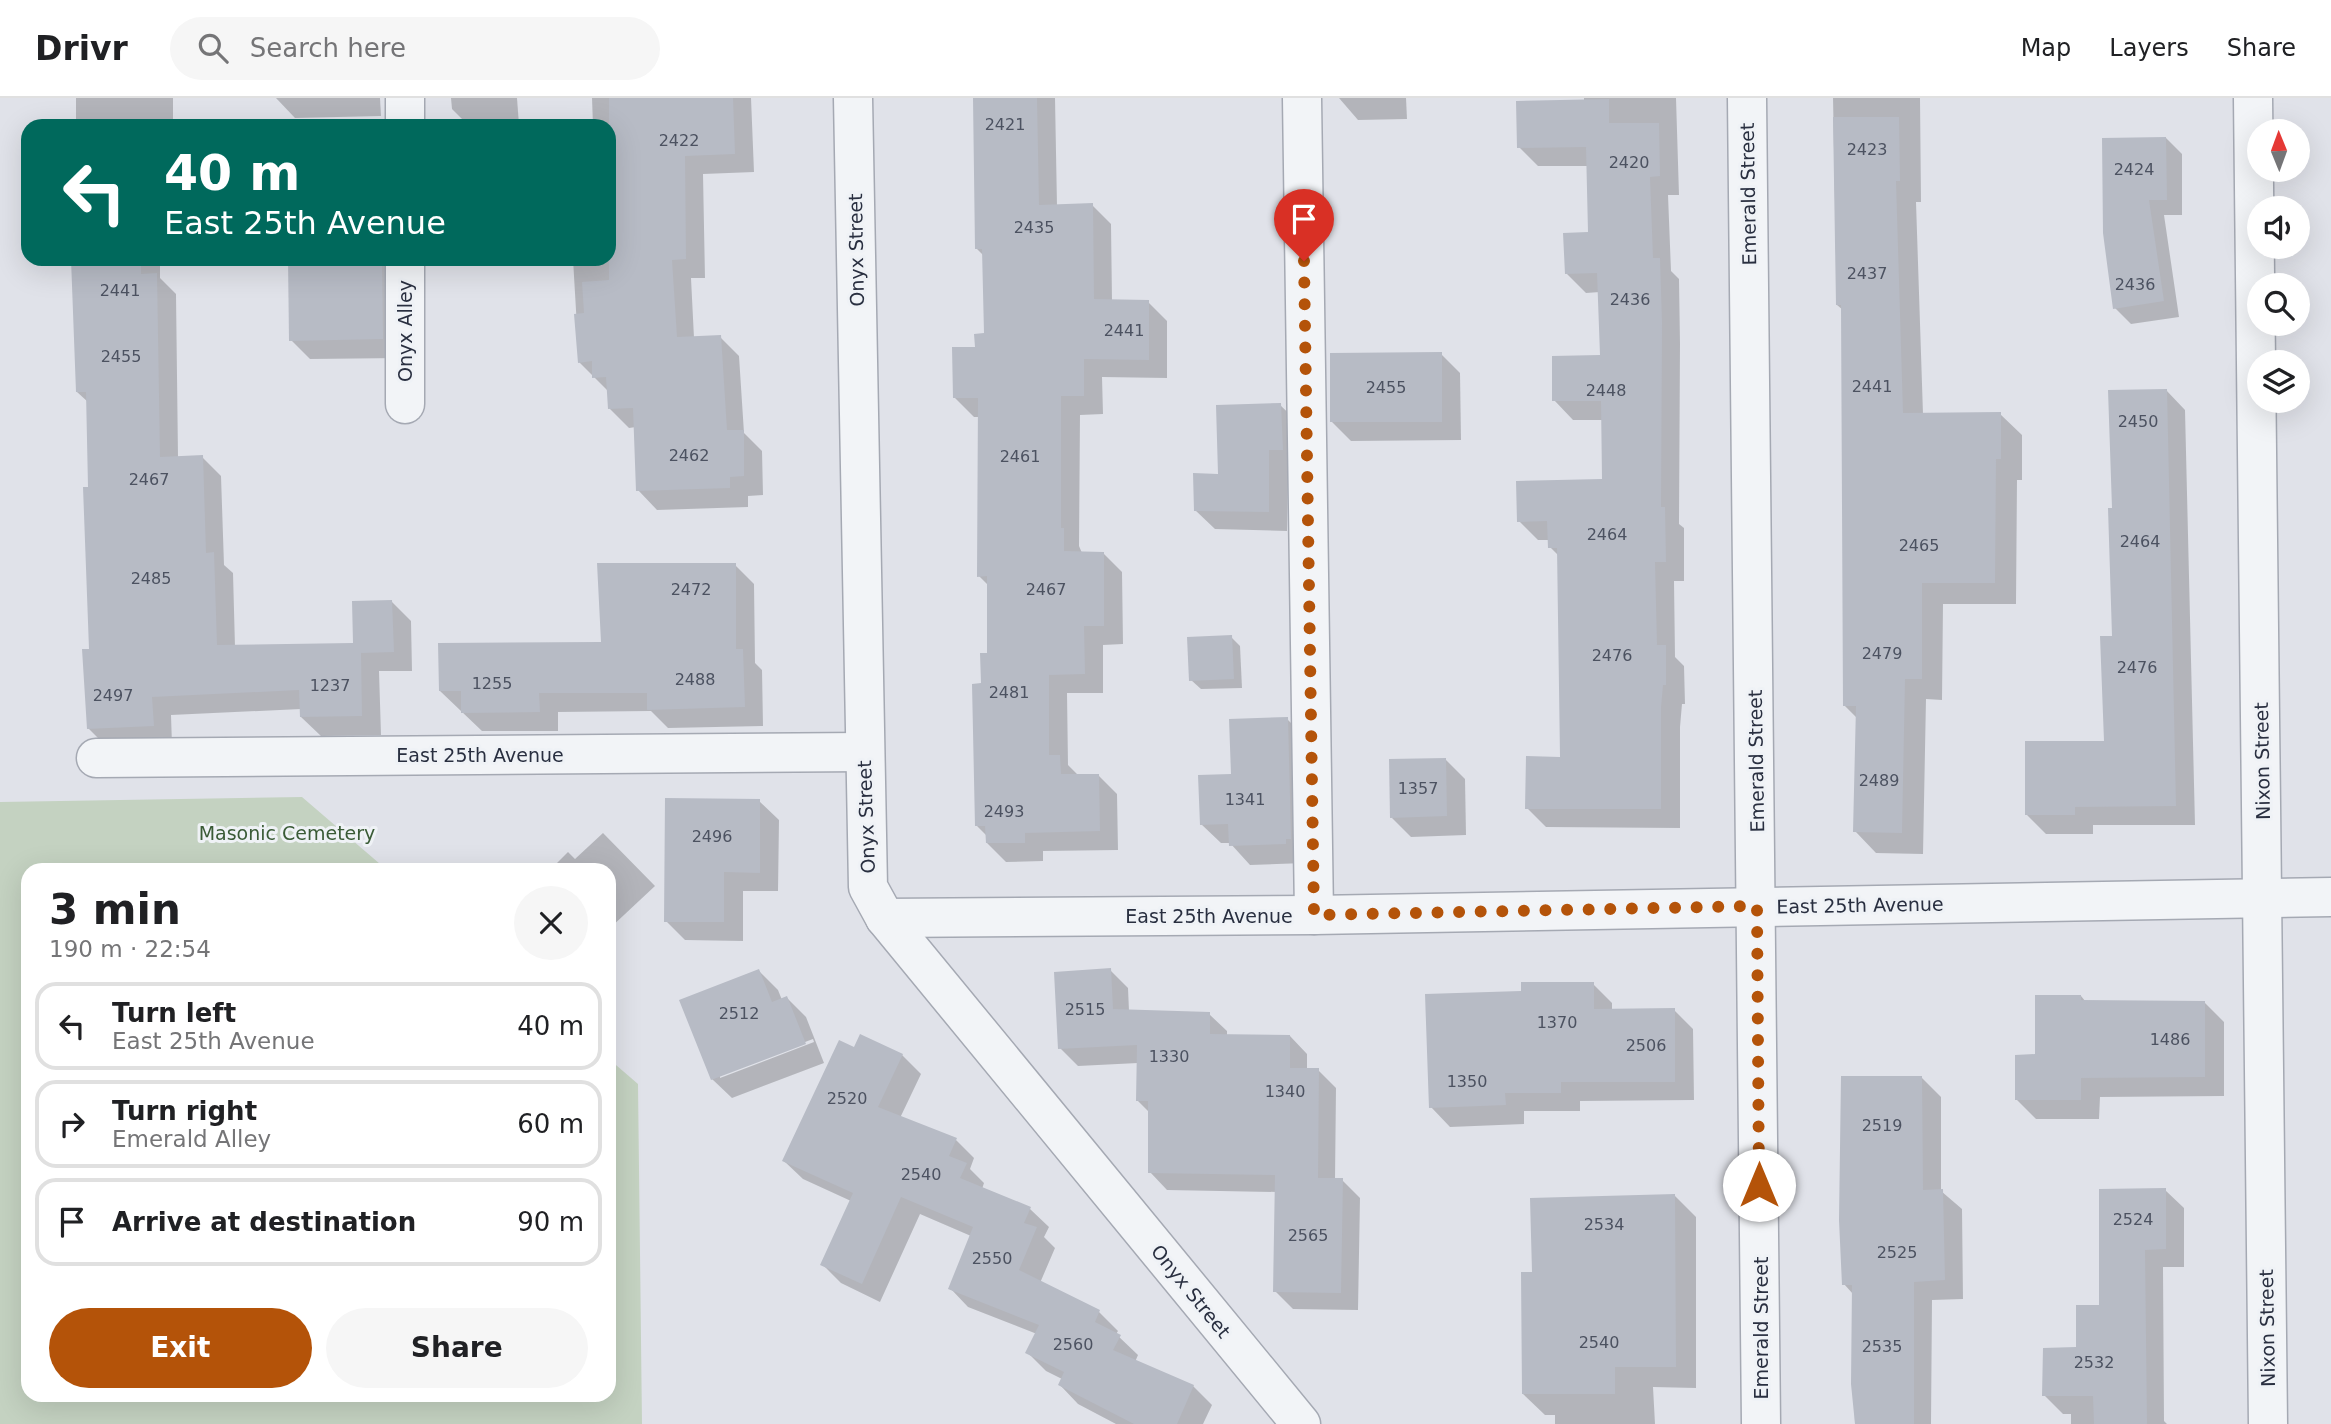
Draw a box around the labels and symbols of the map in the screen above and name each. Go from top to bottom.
house number: 2421 [985,115,1025,134]
north arrow [2247,119,2310,182]
street label: Emerald Street [1736,122,1760,266]
house number: 2422 [659,131,699,150]
house number: 2423 [1847,140,1887,159]
house number: 2420 [1609,153,1649,172]
house number: 2424 [2114,160,2154,179]
pin [1274,189,1334,261]
street label: Onyx Street [844,193,868,307]
house number: 2435 [1014,218,1054,237]
house number: 2437 [1847,264,1887,283]
house number: 2436 [2115,275,2155,294]
street label: Onyx Alley [394,280,416,382]
house number: 2441 [100,281,140,300]
house number: 2436 [1610,290,1650,309]
house number: 2441 [1104,321,1144,340]
house number: 2455 [101,347,141,366]
house number: 2441 [1852,377,1892,396]
house number: 2455 [1366,378,1406,397]
house number: 2448 [1586,381,1626,400]
house number: 2450 [2118,412,2158,431]
house number: 2462 [669,446,709,465]
house number: 2461 [1000,447,1040,466]
house number: 2467 [129,470,169,489]
house number: 2464 [1587,525,1627,544]
house number: 2464 [2120,532,2160,551]
house number: 2465 [1899,536,1939,555]
house number: 2485 [131,569,171,588]
house number: 2472 [671,580,711,599]
house number: 2467 [1026,580,1066,599]
house number: 2479 [1862,644,1902,663]
house number: 2476 [1592,646,1632,665]
house number: 2476 [2117,658,2157,677]
house number: 2488 [675,670,715,689]
house number: 1255 [472,674,512,693]
house number: 1237 [310,676,350,695]
house number: 2481 [989,683,1029,702]
house number: 2497 [93,686,133,705]
street label: Emerald Street [1744,689,1768,833]
street label: Nixon Street [2250,702,2274,820]
street label: East 25th Avenue [396,744,564,766]
street label: Onyx Street [853,760,879,874]
house number: 2489 [1859,771,1899,790]
house number: 1357 [1398,779,1438,798]
house number: 1341 [1225,790,1265,809]
house number: 2493 [984,802,1024,821]
park label: Masonic Cemetery [199,822,375,844]
house number: 2496 [692,827,732,846]
street label: East 25th Avenue [1776,893,1944,917]
street label: East 25th Avenue [1125,905,1293,927]
house number: 2515 [1065,1000,1105,1019]
house number: 2512 [719,1004,759,1023]
house number: 1370 [1537,1013,1577,1032]
house number: 1486 [2150,1030,2190,1049]
house number: 2506 [1626,1036,1666,1055]
house number: 1330 [1149,1047,1189,1066]
house number: 1350 [1447,1072,1487,1091]
house number: 1340 [1265,1082,1305,1101]
house number: 2520 [827,1089,867,1108]
house number: 2519 [1862,1116,1902,1135]
position arrow [1722,1148,1796,1222]
house number: 2540 [901,1165,941,1184]
house number: 2524 [2113,1210,2153,1229]
house number: 2534 [1584,1215,1624,1234]
house number: 2565 [1288,1226,1328,1245]
street label: Onyx Street [1147,1240,1235,1342]
house number: 2525 [1877,1243,1917,1262]
house number: 2550 [972,1249,1012,1268]
street label: Emerald Street [1750,1257,1772,1399]
street label: Nixon Street [2255,1269,2279,1387]
house number: 2540 [1579,1333,1619,1352]
house number: 2560 [1053,1335,1093,1354]
house number: 2535 [1862,1337,1902,1356]
house number: 2532 [2074,1353,2114,1372]

